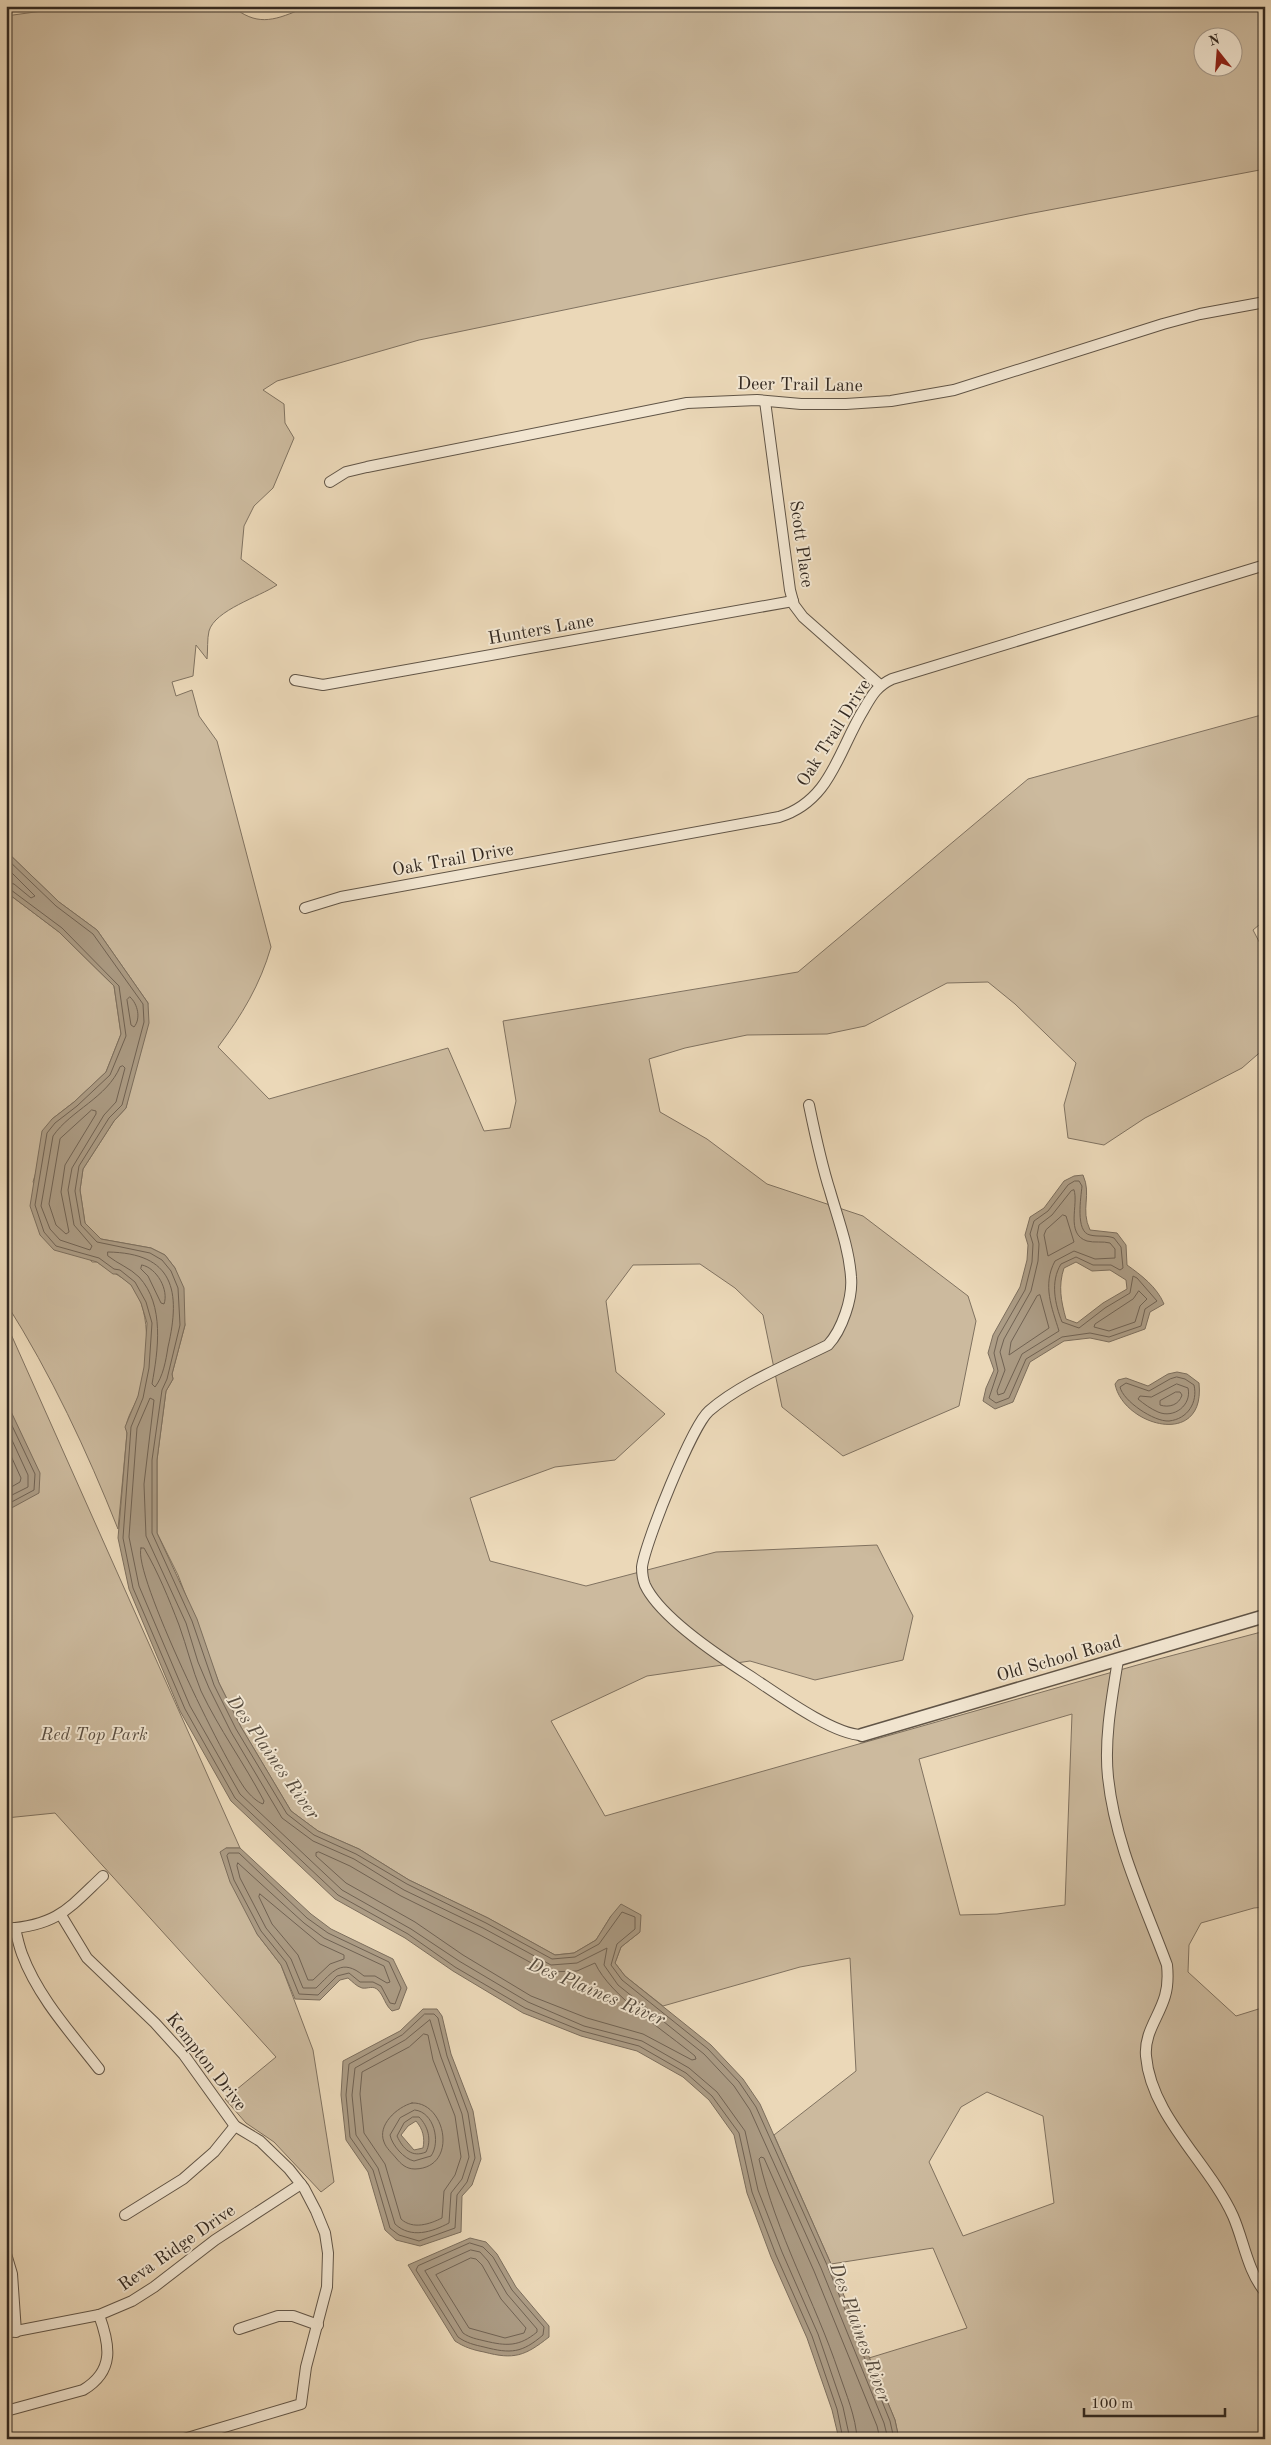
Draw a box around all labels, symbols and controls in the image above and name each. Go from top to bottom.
north arrow [1194,28,1244,78]
text: N [1207,32,1222,49]
street label: Deer Trail Lane [737,375,863,395]
street label: Scott Place [786,499,816,589]
street label: Hunters Lane [487,612,595,648]
street label: Oak Trail Drive [794,676,874,790]
street label: Oak Trail Drive [391,840,515,880]
street label: Old School Road [995,1633,1123,1685]
water label: Des Plaines River [222,1692,322,1824]
park label: Red Top Park [39,1726,148,1744]
water label: Des Plaines River [524,1955,668,2031]
street label: Kempton Drive [162,2010,250,2114]
street label: Reva Ridge Drive [116,2201,238,2295]
water label: Des Plaines River [825,2260,893,2406]
scale bar [1084,2385,1225,2417]
text: 100 m [1091,2397,1133,2412]

